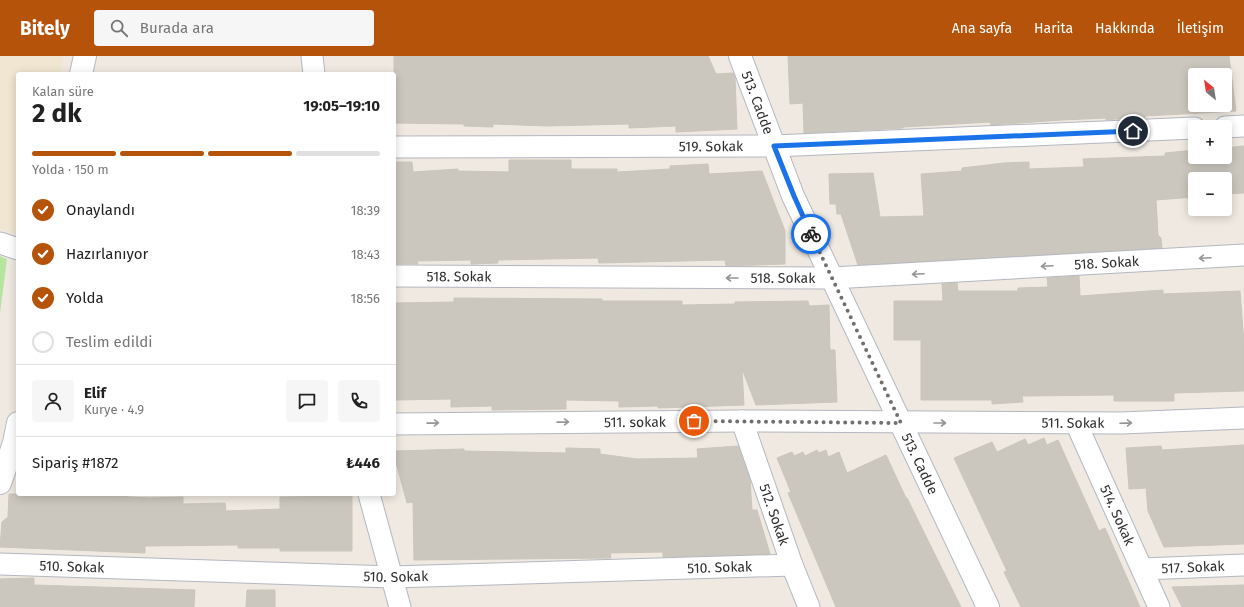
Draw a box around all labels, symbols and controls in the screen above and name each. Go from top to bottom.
search box [94,10,374,46]
text: Bitely [20,17,70,40]
icon: search [108,17,130,39]
text: Burada ara [140,19,214,37]
text: Ana sayfa [952,20,1012,37]
text: Harita [1034,20,1073,37]
text: Hakkında [1095,20,1155,37]
text: İletişim [1177,20,1224,37]
north arrow [1188,68,1232,112]
map controls [1188,68,1232,216]
street label: 513. Cadde [738,69,777,137]
text: Kalan süre [32,84,94,99]
text: 19:05–19:10 [303,97,380,115]
text: 2 dk [32,98,82,129]
pin [1116,114,1150,148]
icon: home [1122,120,1144,142]
button: + [1188,120,1232,164]
street label: 519. Sokak [679,138,744,155]
text: Yolda · 150 m [32,162,109,177]
button: − [1188,172,1232,216]
icon: check [32,199,54,221]
text: Onaylandı [66,201,135,219]
text: 18:39 [351,203,380,218]
courier [791,214,831,254]
icon: bike [800,223,822,245]
icon: check [32,243,54,265]
text: Hazırlanıyor [66,245,148,263]
text: 18:43 [351,247,380,262]
street label: 518. Sokak [1074,253,1140,273]
one-way arrow [1199,254,1212,261]
one-way arrow [1041,263,1054,270]
street label: 518. Sokak [427,268,492,285]
street label: 518. Sokak [751,270,816,287]
one-way arrow [911,270,924,277]
one-way arrow [726,274,739,282]
icon: check [32,287,54,309]
text: Yolda [66,289,104,307]
text: 18:56 [351,291,380,306]
text: Teslim edildi [66,333,152,351]
button: person [32,380,74,422]
button: chat [286,380,328,422]
button: phone [338,380,380,422]
text: Elif [84,384,106,402]
text: Kurye · 4.9 [84,402,144,417]
pin [677,404,711,438]
icon: bag [683,410,705,432]
street label: 511. sokak [604,414,667,431]
street label: 511. Sokak [1041,415,1105,432]
one-way arrow [556,418,569,426]
one-way arrow [426,419,439,427]
one-way arrow [933,419,946,427]
one-way arrow [1119,419,1132,427]
street label: 513. Cadde [898,430,941,497]
text: Sipariş #1872 [32,454,119,472]
text: ₺446 [346,454,380,472]
street label: 512. Sokak [755,482,793,548]
street label: 514. Sokak [1096,482,1138,549]
street label: 510. Sokak [39,557,105,576]
street label: 510. Sokak [687,558,753,577]
street label: 517. Sokak [1161,558,1226,577]
street label: 510. Sokak [363,568,429,586]

